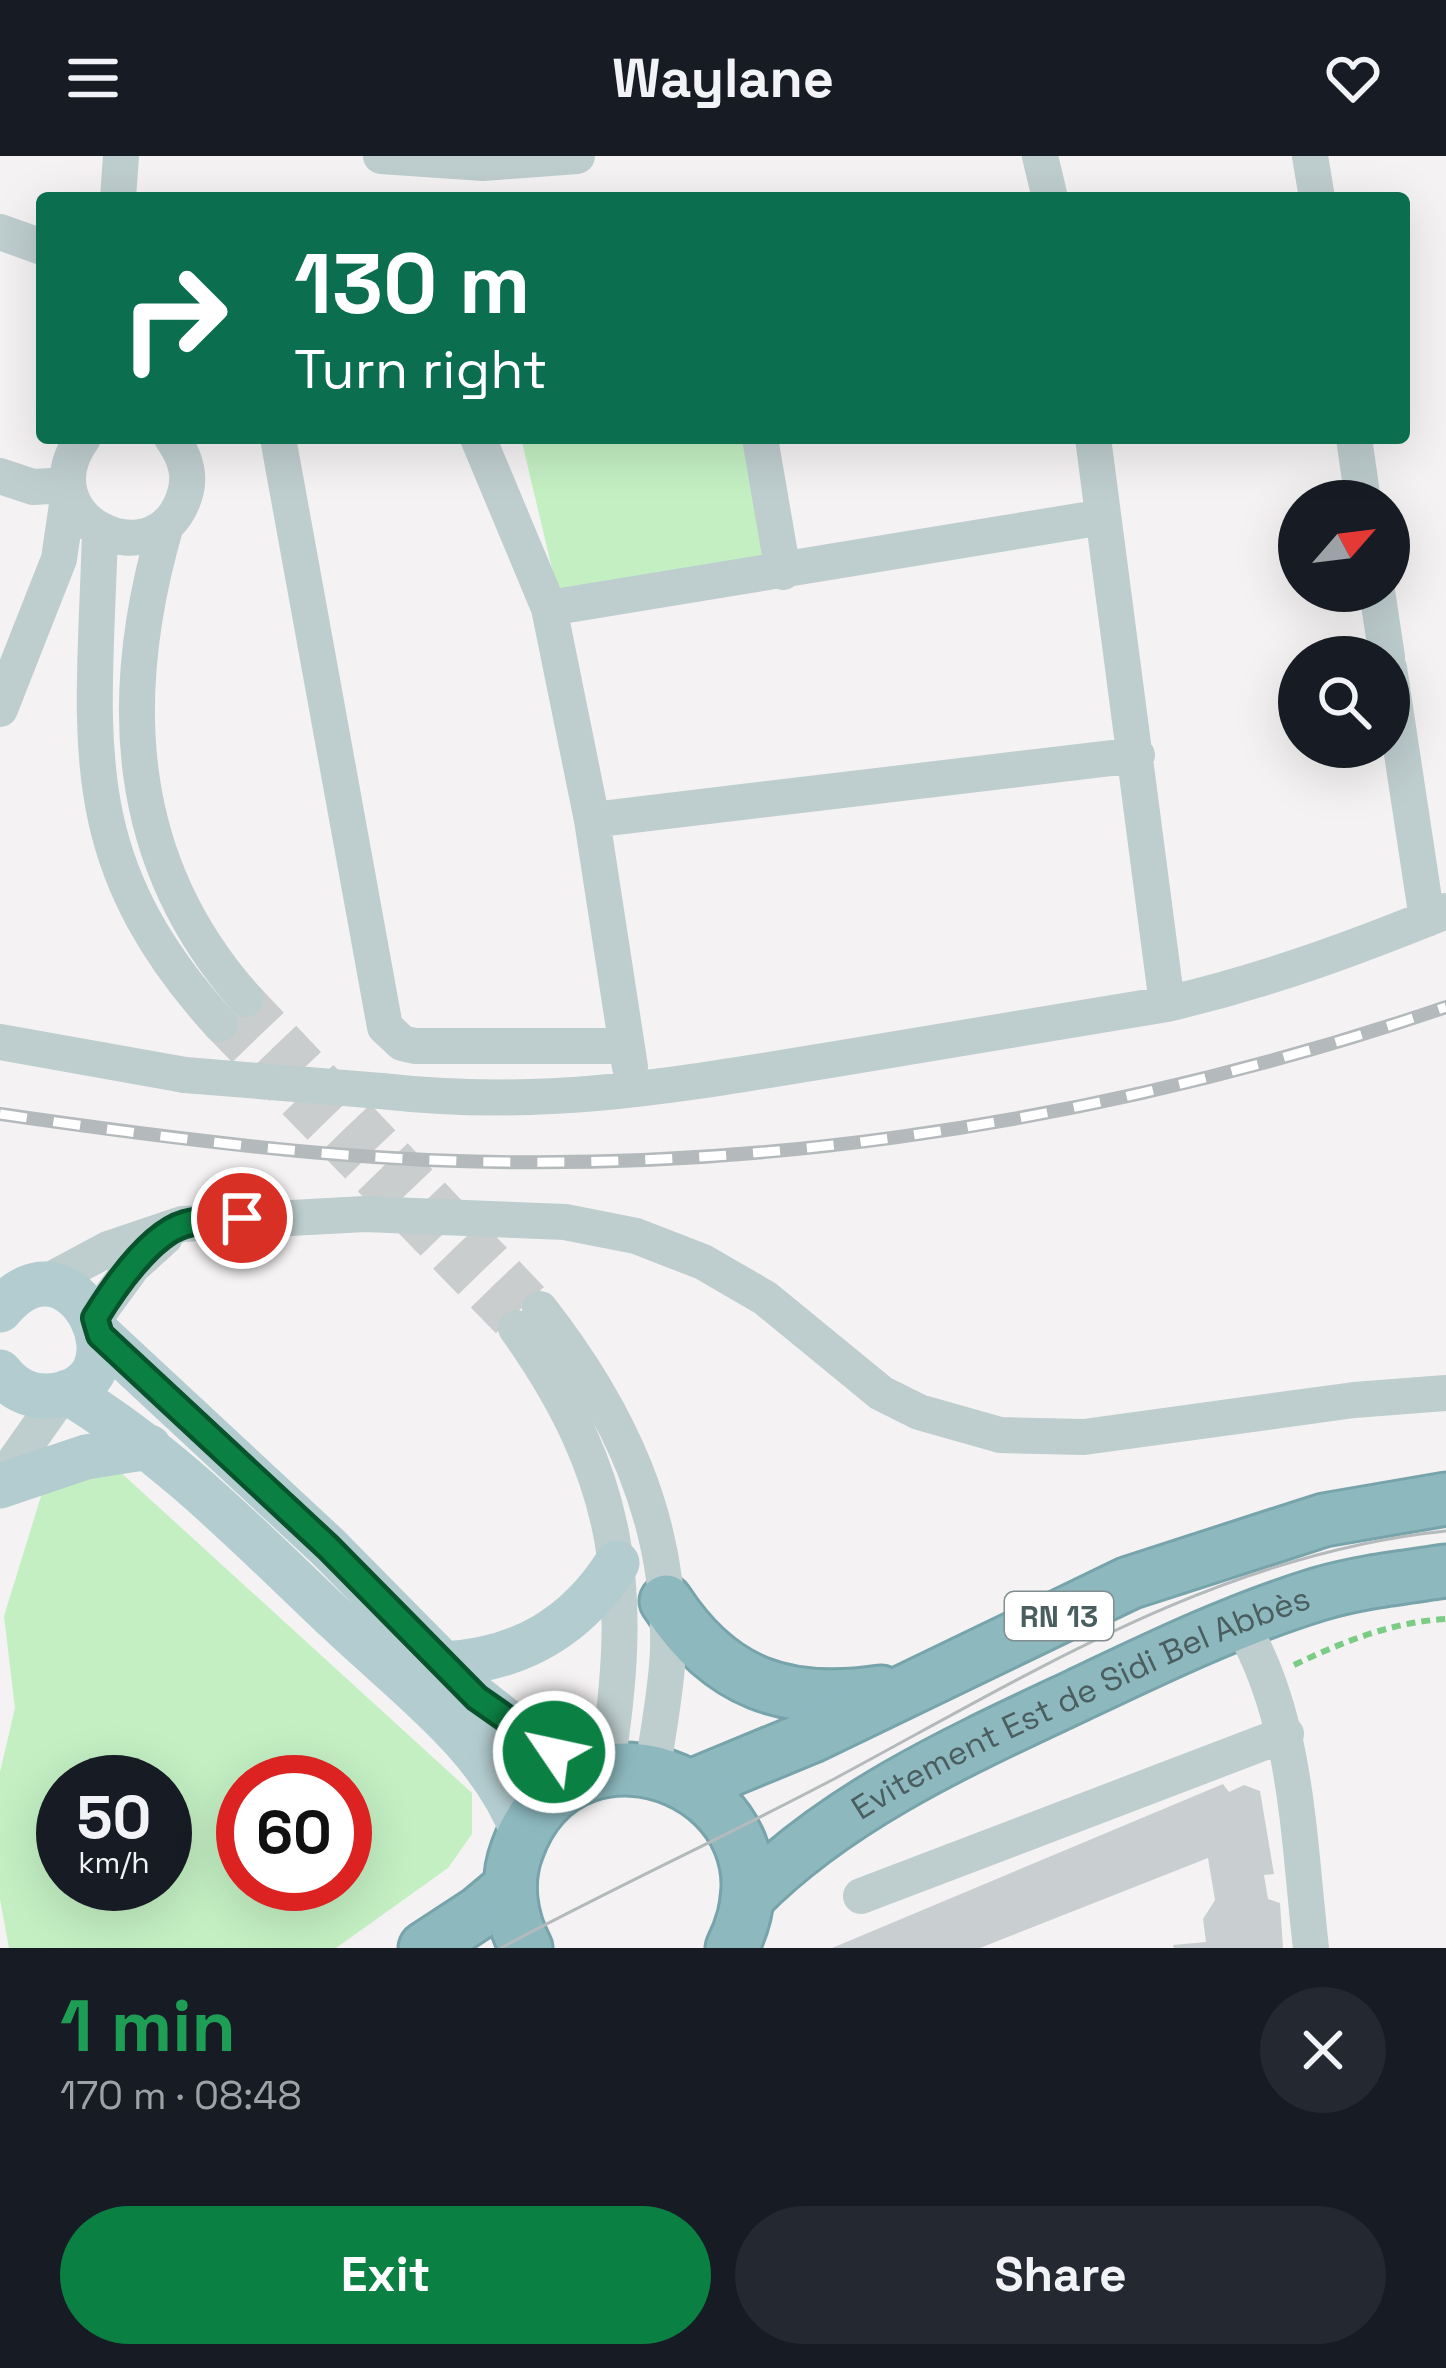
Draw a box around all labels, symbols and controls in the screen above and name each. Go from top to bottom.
text: Waylane [612,44,834,113]
icon: menu [60,45,126,111]
icon: heart [1320,45,1386,111]
text: 130 m [294,230,531,338]
icon: right [96,240,252,396]
text: Turn right [294,335,547,404]
north arrow [1278,480,1410,612]
map controls [1278,480,1410,768]
button: search [1278,636,1410,768]
pin [191,1167,293,1269]
icon: arrive [209,1185,275,1251]
street label: Evitement Est de Sidi Bel Abbès [844,1577,1315,1829]
road number: RN 13 [1005,1592,1113,1640]
position arrow [491,1689,617,1815]
speed limit sign: 60 [216,1755,372,1911]
text: 50 [77,1779,151,1856]
text: km/h [78,1843,150,1882]
text: 1 min [60,1980,236,2072]
button: close [1260,1987,1386,2113]
text: 170 m · 08:48 [60,2071,302,2120]
button: Exit [60,2206,711,2344]
button: Share [735,2206,1386,2344]

